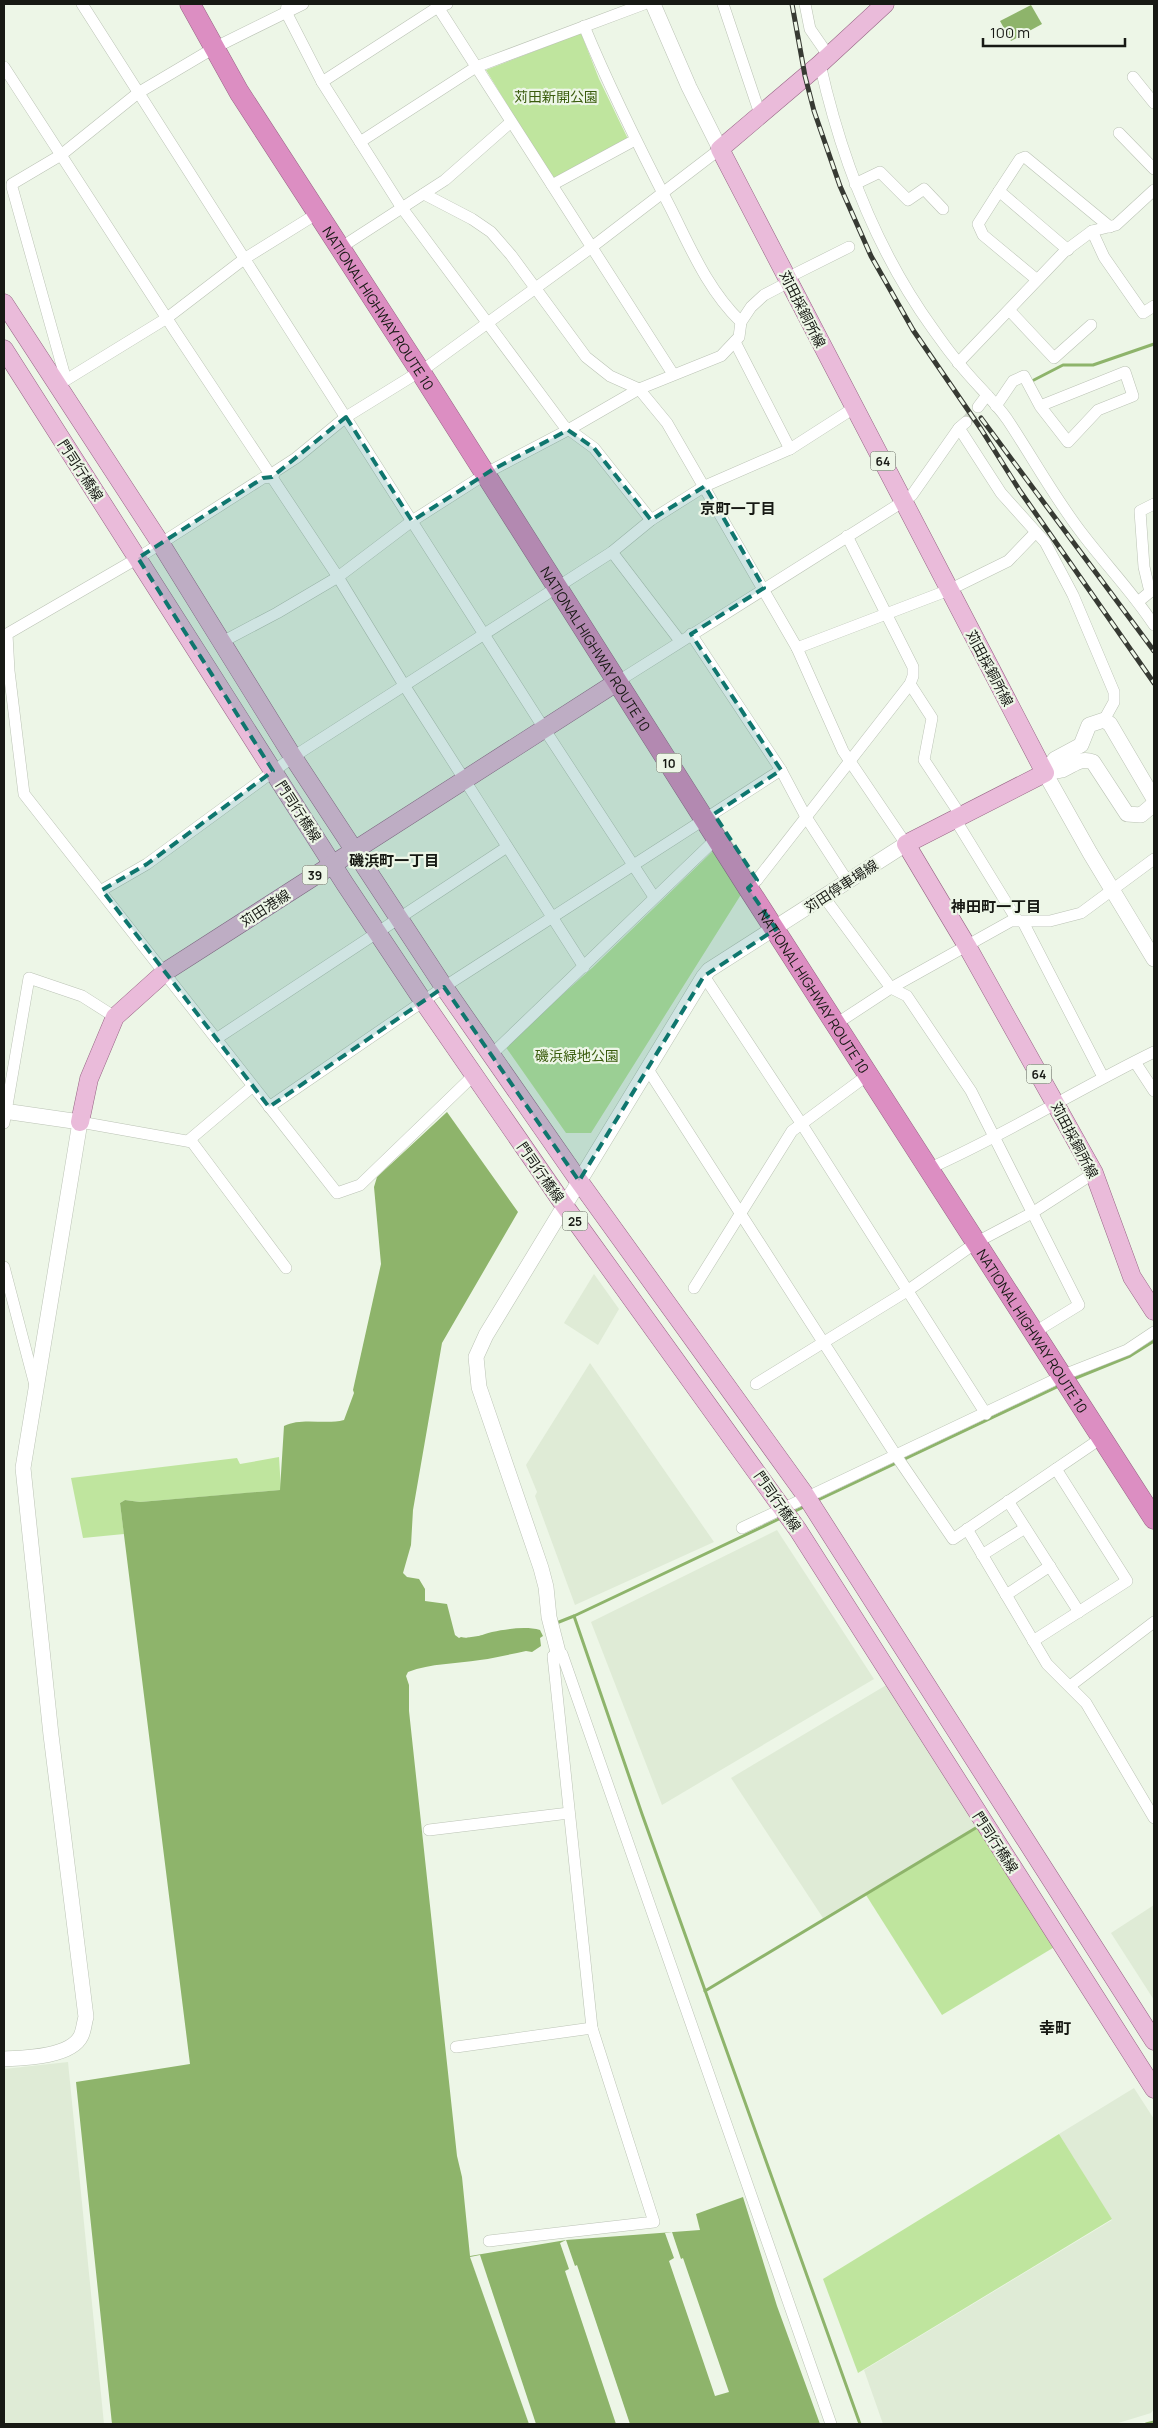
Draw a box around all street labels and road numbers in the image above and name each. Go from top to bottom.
street label: NATIONAL HIGHWAY ROUTE 10 [319,222,439,393]
street label: 苅田採銅所線 [775,267,831,351]
street label: 門司行橋線 [54,435,108,505]
road number: 64 [870,452,896,471]
street label: NATIONAL HIGHWAY ROUTE 10 [537,563,655,735]
street label: 苅田採銅所線 [962,626,1018,710]
road number: 10 [656,754,682,772]
street label: 門司行橋線 [272,776,326,846]
street label: 苅田停車場線 [801,855,881,917]
road number: 39 [302,866,328,884]
street label: 苅田港線 [236,885,294,931]
street label: NATIONAL HIGHWAY ROUTE 10 [754,905,874,1077]
road number: 64 [1026,1064,1052,1084]
street label: 苅田採銅所線 [1047,1098,1103,1182]
street label: 門司行橋線 [513,1138,569,1206]
road number: 25 [562,1212,588,1230]
street label: NATIONAL HIGHWAY ROUTE 10 [973,1245,1093,1416]
street label: 門司行橋線 [750,1467,806,1535]
street label: 門司行橋線 [969,1807,1023,1877]

